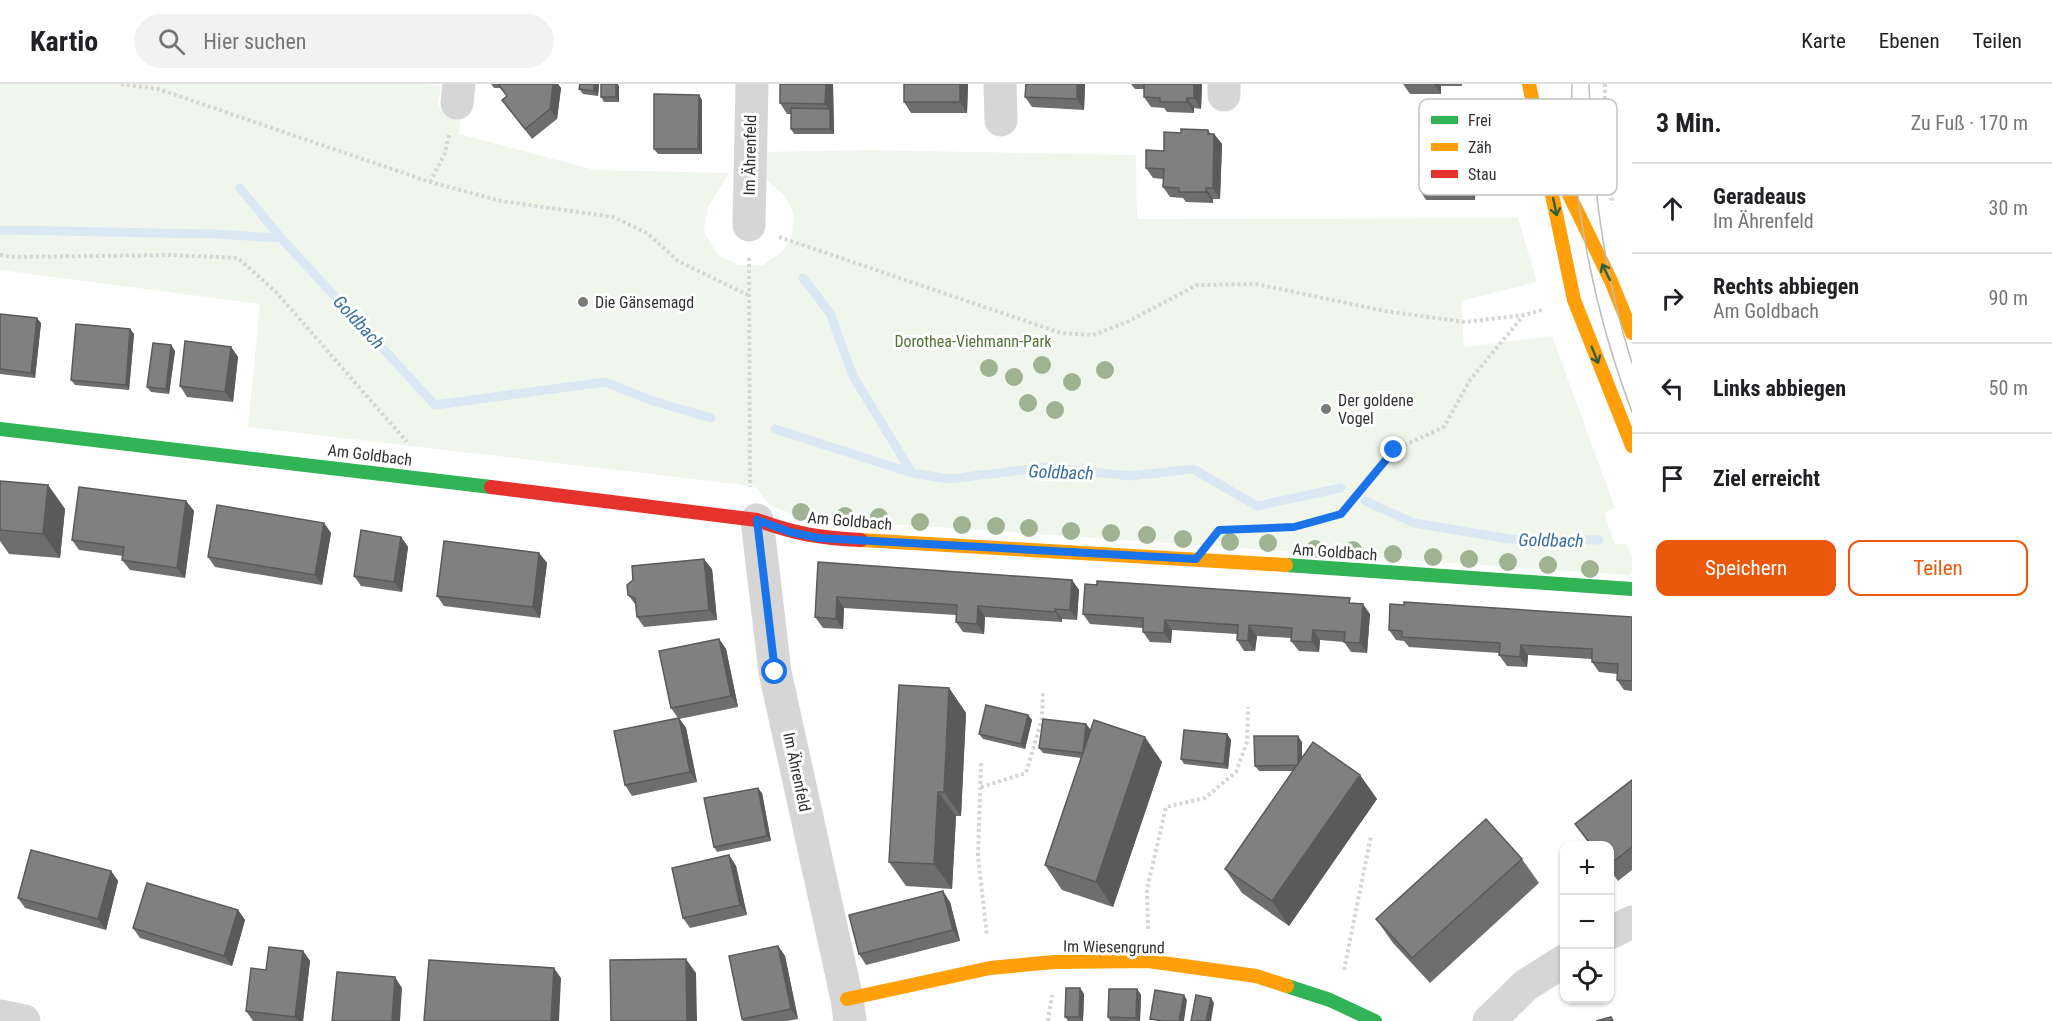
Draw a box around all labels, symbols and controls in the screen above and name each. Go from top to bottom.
search box [134,14,554,68]
text: Kartio [30,25,98,58]
icon: search [155,25,188,58]
text: Hier suchen [203,29,306,54]
text: Karte [1801,29,1846,53]
text: Ebenen [1879,29,1940,53]
text: Teilen [1973,29,2022,53]
legend [1419,99,1617,195]
text: 3 Min. [1656,108,1722,138]
text: Frei [1468,111,1491,130]
text: Zu Fuß · 170 m [1911,111,2028,135]
street label: Im Ährenfeld [740,115,760,195]
text: Zäh [1468,138,1492,157]
text: Stau [1468,165,1496,184]
text: Geradeaus [1713,184,1806,209]
icon: ahead [1656,192,1689,225]
text: 30 m [1989,196,2028,220]
one-way arrow [1550,197,1561,216]
text: Im Ährenfeld [1713,209,1814,233]
one-way arrow [1600,263,1611,281]
text: Rechts abbiegen [1713,274,1859,299]
icon: right [1656,282,1689,315]
text: 90 m [1989,286,2028,310]
water label: Goldbach [329,291,389,353]
place label: Die Gänsemagd [595,293,694,312]
marker: Die Gänsemagd [576,295,590,309]
text: Am Goldbach [1713,299,1819,323]
park label: Dorothea-Viehmann-Park [894,332,1052,351]
one-way arrow [1591,345,1602,363]
icon: left [1656,372,1689,405]
text: Links abbiegen [1713,376,1846,401]
text: 50 m [1989,376,2028,400]
place label: Der goldene Vogel [1338,391,1413,428]
marker: Der goldene Vogel [1319,402,1333,416]
route end [1380,436,1406,462]
street label: Am Goldbach [327,440,413,470]
water label: Goldbach [1028,460,1094,484]
icon: arrive [1656,462,1689,495]
text: Ziel erreicht [1713,466,1820,491]
street label: Am Goldbach [807,508,893,534]
water label: Goldbach [1518,529,1584,551]
street label: Am Goldbach [1292,540,1378,564]
button: Speichern [1656,540,1836,596]
button: Teilen [1848,540,2028,596]
route start [761,658,787,684]
street label: Im Ährenfeld [779,731,815,813]
map controls [1560,841,1614,1003]
button: + [1560,841,1614,895]
button: − [1560,895,1614,949]
street label: Im Wiesengrund [1063,937,1165,957]
button: locate [1560,949,1614,1003]

